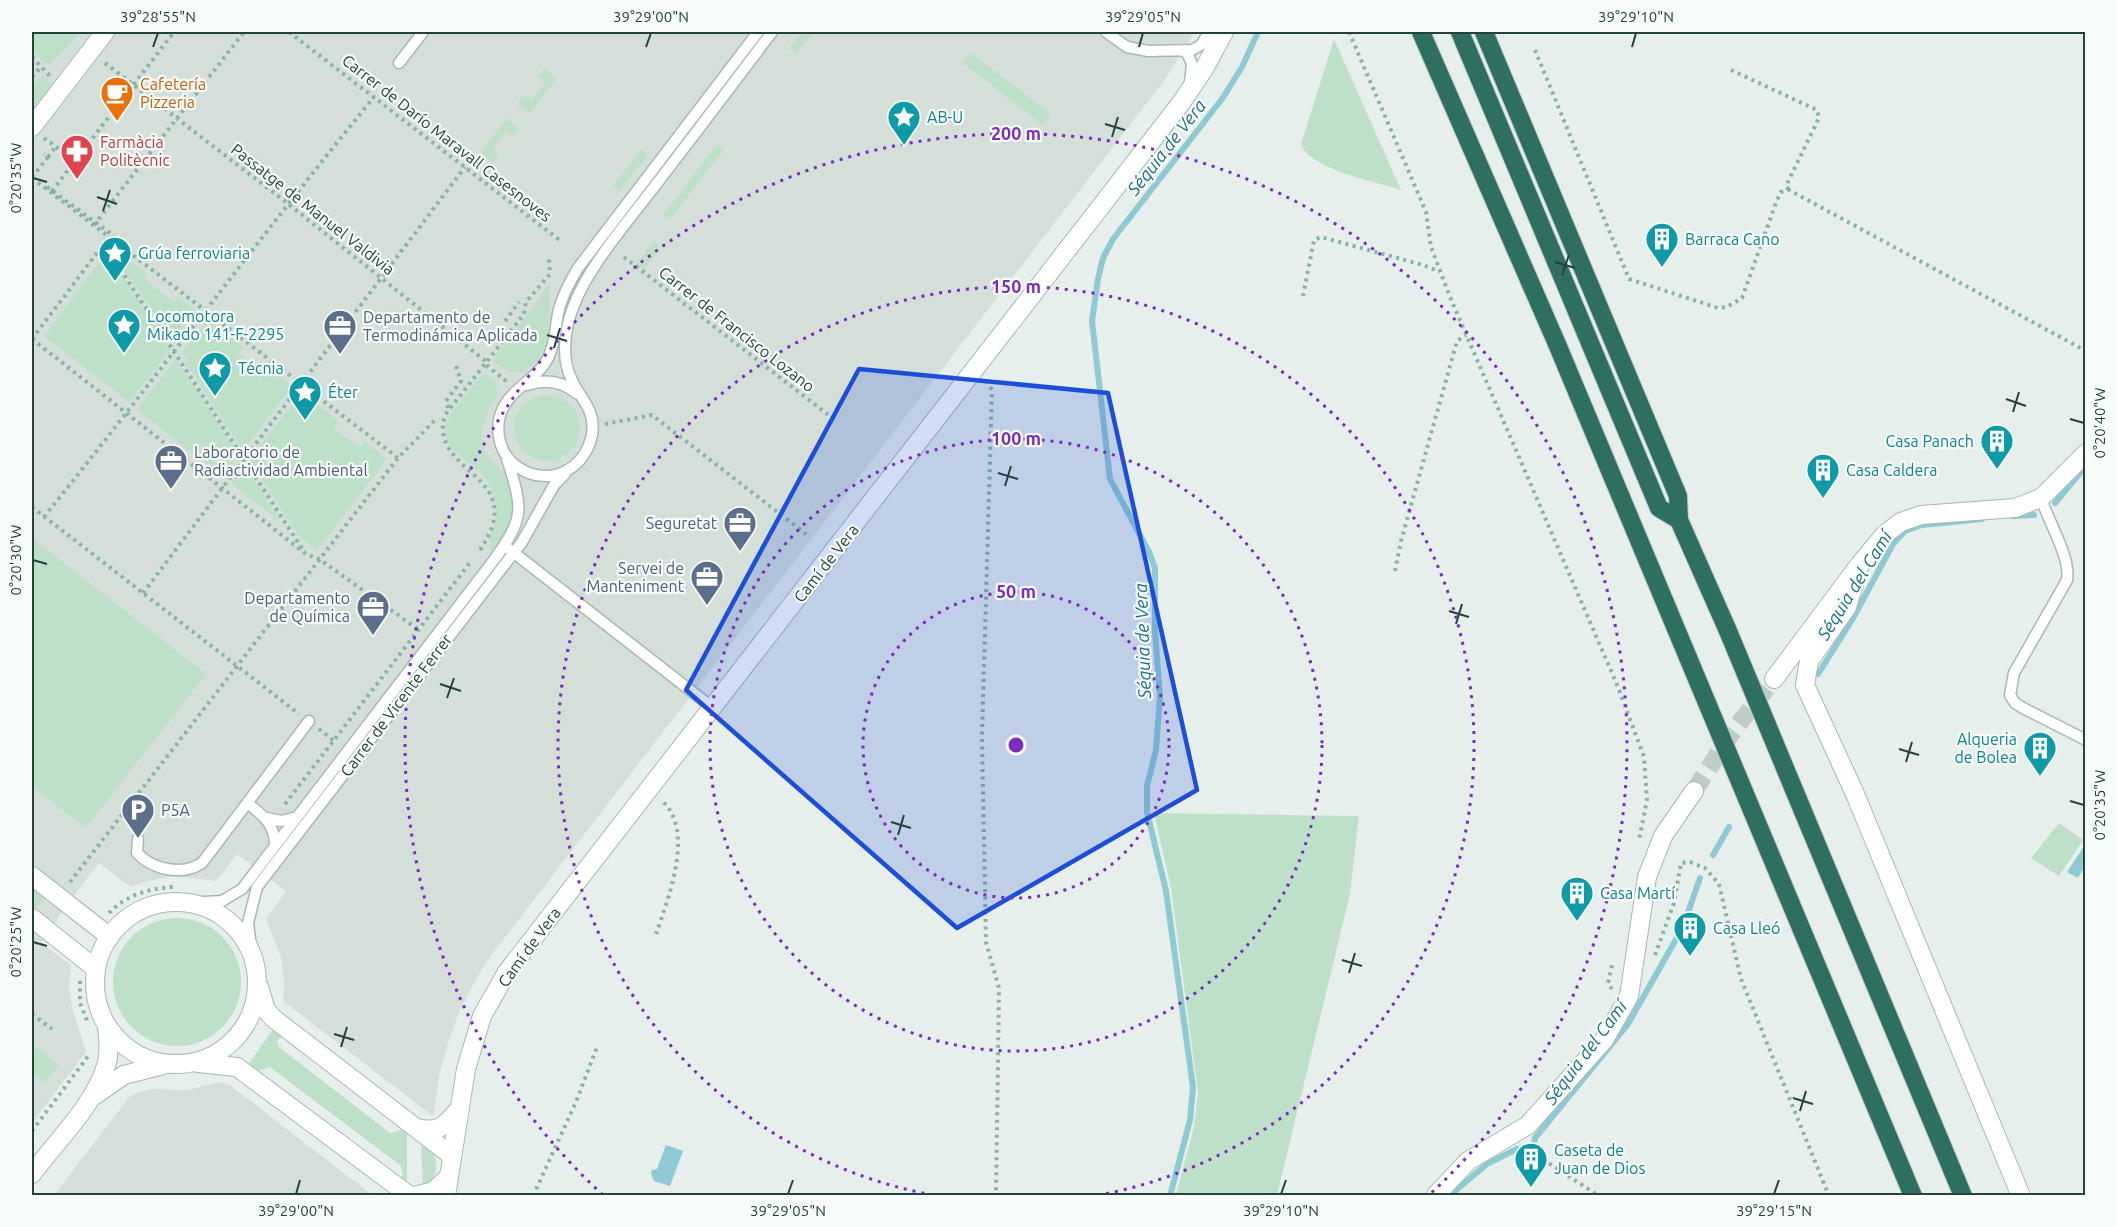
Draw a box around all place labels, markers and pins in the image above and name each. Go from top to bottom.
cafe icon: Cafetería Pizzeria [99,75,135,122]
place label: Cafetería Pizzeria [140,75,206,111]
place icon: AB-U [886,99,922,146]
place label: AB-U [927,108,963,126]
pharmacy icon: Farmàcia Politècnic [59,133,95,180]
place label: Farmàcia Politècnic [100,133,170,169]
building icon: Barraca Cano [1644,221,1680,268]
place label: Barraca Cano [1685,230,1780,248]
place icon: Grúa ferroviaria [97,235,133,282]
place label: Grúa ferroviaria [138,244,250,262]
place icon: Locomotora Mikado 141-F-2295 [106,307,142,354]
place label: Locomotora Mikado 141-F-2295 [147,307,284,343]
office icon: Departamento de Termodinámica Aplicada [322,308,358,355]
place label: Departamento de Termodinámica Aplicada [363,308,538,344]
place icon: Técnia [197,350,233,397]
place label: Técnia [238,359,284,377]
place icon: Éter [287,374,323,421]
place label: Éter [328,381,358,401]
building icon: Casa Panach [1979,423,2015,470]
place label: Casa Panach [1886,432,1974,450]
office icon: Laboratorio de Radiactividad Ambiental [153,443,189,490]
place label: Laboratorio de Radiactividad Ambiental [194,443,368,479]
building icon: Casa Caldera [1805,452,1841,499]
place label: Casa Caldera [1846,461,1938,479]
office icon: Seguretat [722,505,758,552]
place label: Seguretat [646,514,718,532]
place label: Servei de Manteniment [587,559,685,595]
office icon: Servei de Manteniment [689,559,725,606]
place label: Departamento de Química [244,589,350,625]
office icon: Departamento de Química [355,589,391,636]
place label: Alqueria de Bolea [1954,730,2017,766]
building icon: Alqueria de Bolea [2022,730,2058,777]
centre of rings [1006,735,1026,755]
parking icon: P5A [120,792,156,839]
place label: P5A [161,801,191,819]
building icon: Casa Martí [1559,875,1595,922]
place label: Casa Martí [1600,884,1676,902]
building icon: Casa Lleó [1672,910,1708,957]
place label: Casa Lleó [1713,919,1780,937]
building icon: Caseta de Juan de Dios [1513,1141,1549,1188]
place label: Caseta de Juan de Dios [1554,1141,1645,1177]

